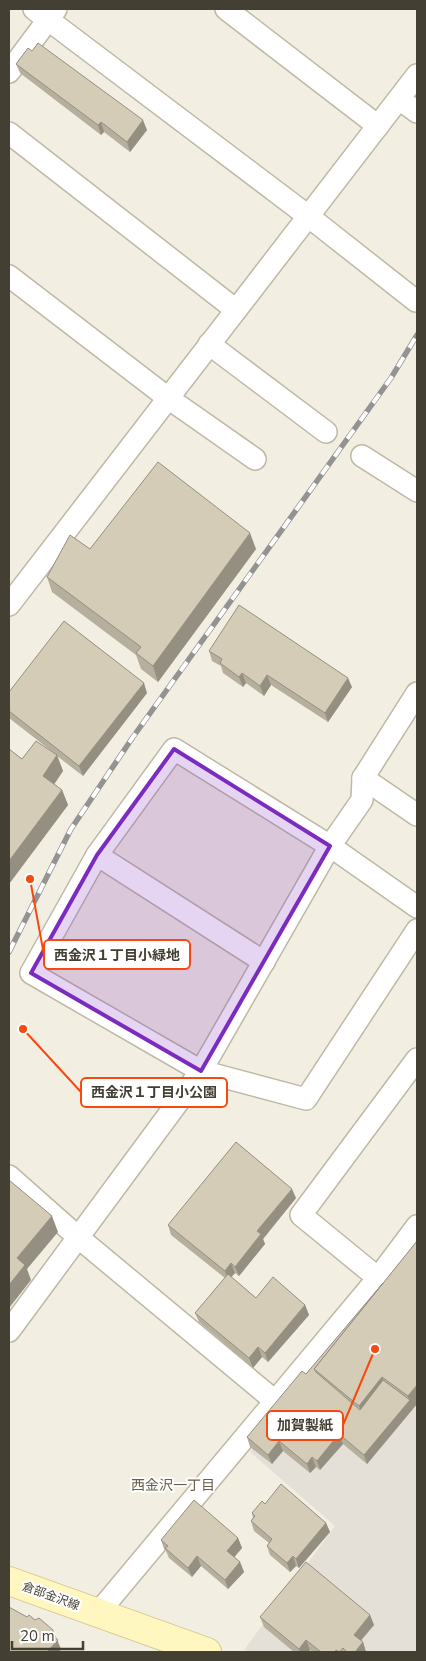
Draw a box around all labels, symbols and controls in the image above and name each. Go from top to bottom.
callout: 西金沢１丁目小緑地 [44,940,190,969]
text: 西金沢１丁目小緑地 [54,946,180,965]
callout: 西金沢１丁目小公園 [81,1078,227,1107]
text: 西金沢１丁目小公園 [91,1083,217,1102]
callout: 加賀製紙 [267,1411,343,1440]
text: 加賀製紙 [277,1416,333,1435]
district label: 西金沢一丁目 [131,1476,215,1495]
street label: 倉部金沢線 [20,1578,82,1614]
scale bar [12,1618,84,1650]
text: 20 m [20,1626,55,1646]

